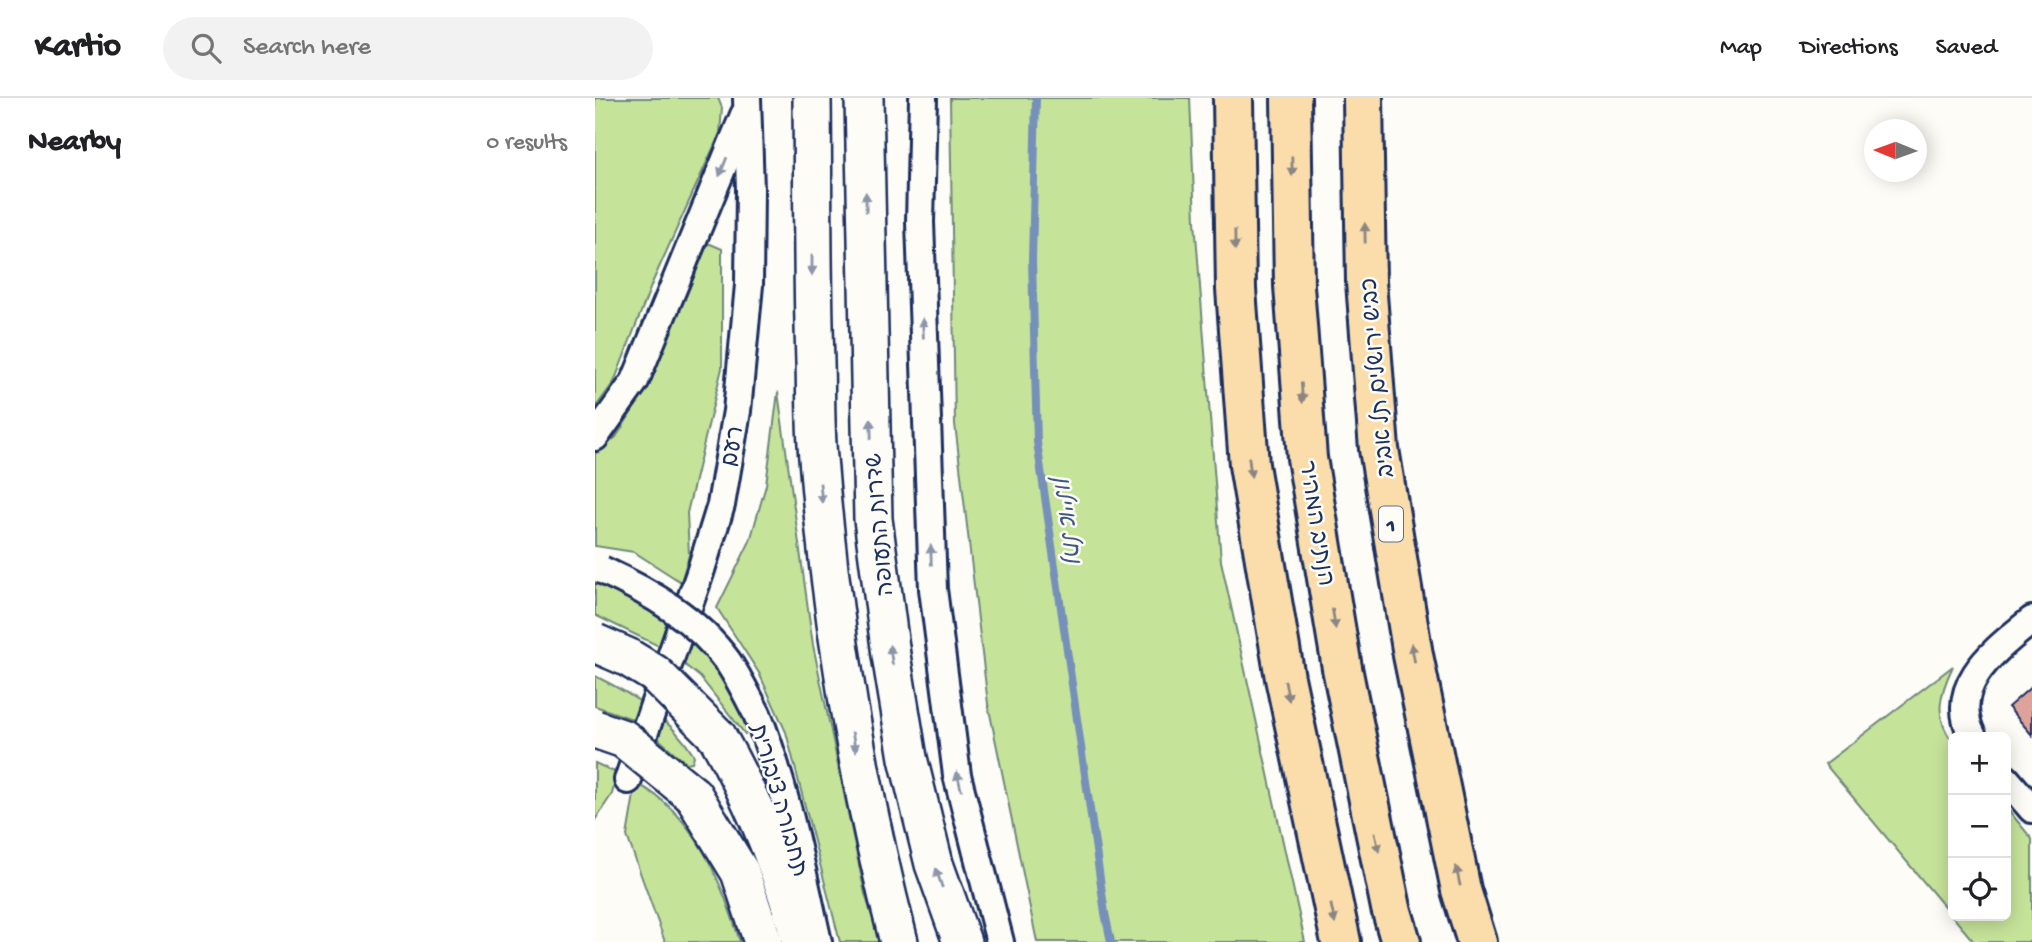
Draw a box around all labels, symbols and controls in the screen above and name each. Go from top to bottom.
search box [163,17,653,80]
text: Kartio [35,29,121,67]
icon: search [187,29,225,67]
text: Search here [243,33,371,64]
text: Map [1720,34,1762,63]
text: Directions [1800,34,1898,63]
text: Saved [1936,34,1997,63]
north arrow [1864,119,1927,182]
text: Nearby [28,126,121,161]
text: 0 results [486,130,567,157]
one-way arrow [1286,155,1298,177]
one-way arrow [717,157,728,178]
one-way arrow [860,190,872,212]
one-way arrow [1360,222,1371,244]
one-way arrow [1229,229,1241,251]
one-way arrow [806,255,818,277]
street label: כביש ירושלים תל אביב [1355,277,1402,479]
one-way arrow [918,317,929,339]
one-way arrow [1297,383,1308,405]
one-way arrow [865,418,877,440]
street label: רעם [718,424,751,469]
street label: שדרות התעופה [862,452,901,597]
one-way arrow [1244,456,1255,478]
street label: הנתיב המהיר [1291,459,1338,588]
water label: נחל איילון [1044,474,1086,567]
one-way arrow [816,482,827,504]
road number: 1 [1379,506,1403,542]
one-way arrow [926,544,937,566]
one-way arrow [1329,608,1340,630]
one-way arrow [1407,642,1418,664]
one-way arrow [885,644,896,666]
one-way arrow [1282,680,1293,702]
street label: תחבורה ציבורית [743,721,812,880]
one-way arrow [849,731,860,753]
map controls [1948,732,2011,921]
button: + [1948,732,2011,795]
one-way arrow [953,770,964,792]
button: − [1948,795,2011,858]
one-way arrow [1372,831,1383,853]
button: locate [1948,858,2011,921]
one-way arrow [1453,865,1464,887]
one-way arrow [933,867,944,888]
one-way arrow [1328,903,1339,925]

